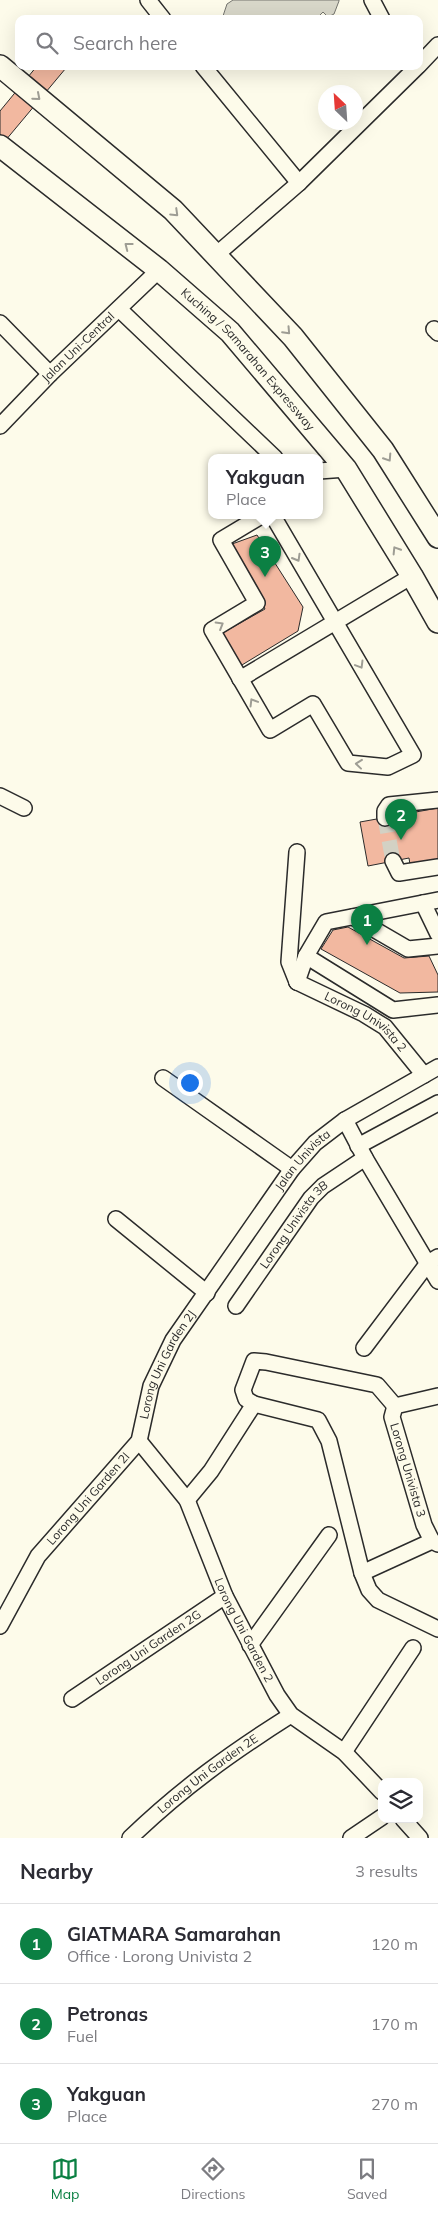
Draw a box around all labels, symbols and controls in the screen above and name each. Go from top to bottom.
search box [15,15,423,70]
icon: search [33,29,61,57]
text: Search here [73,31,177,55]
north arrow [318,85,363,130]
one-way arrow [32,92,41,101]
one-way arrow [169,207,178,216]
one-way arrow [125,244,134,252]
street label: Kuching / Samarahan Expressway [178,285,319,434]
street label: Jalan Uni-Central [38,309,117,385]
one-way arrow [281,325,290,334]
one-way arrow [382,452,391,462]
popup [208,454,323,519]
text: Yakguan [226,465,305,489]
text: Place [226,489,266,509]
pin: 3 [249,536,281,577]
one-way arrow [392,546,402,555]
one-way arrow [291,552,301,561]
one-way arrow [214,622,223,631]
one-way arrow [353,659,363,668]
one-way arrow [250,698,260,707]
one-way arrow [354,759,362,770]
pin: 2 [385,799,417,840]
pin: 1 [351,904,383,945]
street label: Lorong Univista 2 [322,988,410,1055]
your location [177,1070,203,1096]
street label: Jalan Univista [271,1126,333,1193]
street label: Lorong Univista 3B [256,1177,331,1271]
street label: Lorong Uni Garden 2J [136,1307,198,1420]
street label: Lorong Univista 3 [387,1421,429,1519]
street label: Lorong Uni Garden 2I [43,1449,133,1548]
street label: Lorong Uni Garden 2 [212,1576,277,1684]
street label: Lorong Uni Garden 2G [92,1606,204,1688]
street label: Lorong Uni Garden 2E [154,1731,261,1816]
map controls [378,1778,423,1823]
button: layers [378,1778,423,1823]
text: Nearby [20,1858,93,1884]
text: 3 results [355,1861,418,1881]
text: GIATMARA Samarahan [67,1922,281,1946]
text: 1 [31,1934,41,1954]
text: 120 m [371,1934,418,1954]
text: Office · Lorong Univista 2 [67,1946,252,1966]
text: Petronas [67,2002,148,2026]
text: 2 [31,2014,41,2034]
text: 170 m [371,2014,418,2034]
text: Fuel [67,2026,98,2046]
text: Yakguan [67,2082,146,2106]
text: 3 [31,2094,41,2114]
text: 270 m [371,2094,418,2114]
text: Place [67,2106,107,2126]
tab: Map [51,2155,79,2203]
tab: Directions [181,2155,246,2203]
tab: Saved [347,2155,387,2203]

